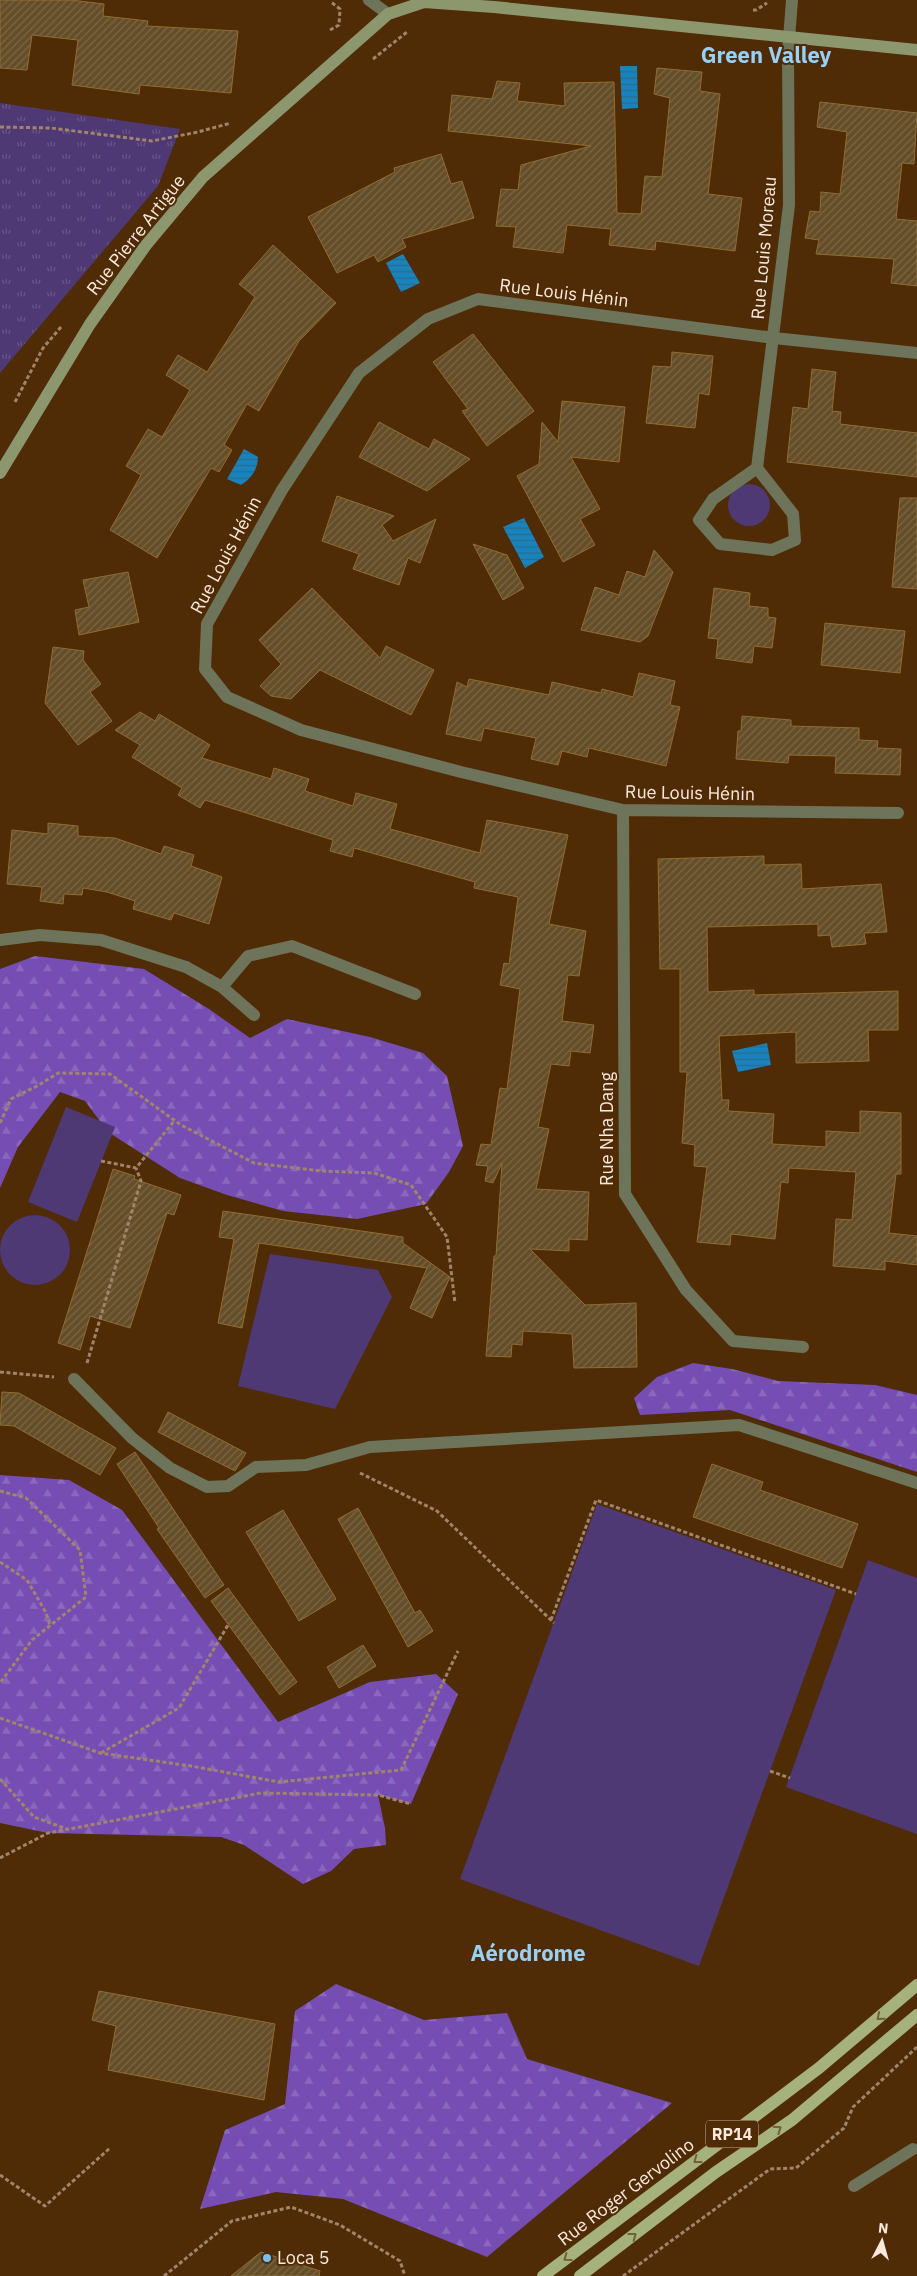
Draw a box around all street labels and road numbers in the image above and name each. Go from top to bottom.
street label: Rue Pierre Artigue [81,170,190,300]
street label: Rue Louis Moreau [746,175,781,320]
street label: Rue Louis Hénin [498,273,630,312]
street label: Rue Louis Hénin [185,492,266,618]
street label: Rue Louis Hénin [625,780,755,805]
street label: Rue Nha Dang [595,1071,618,1186]
road number: RP14 [706,2120,758,2148]
street label: Rue Roger Gervolino [553,2133,699,2250]

